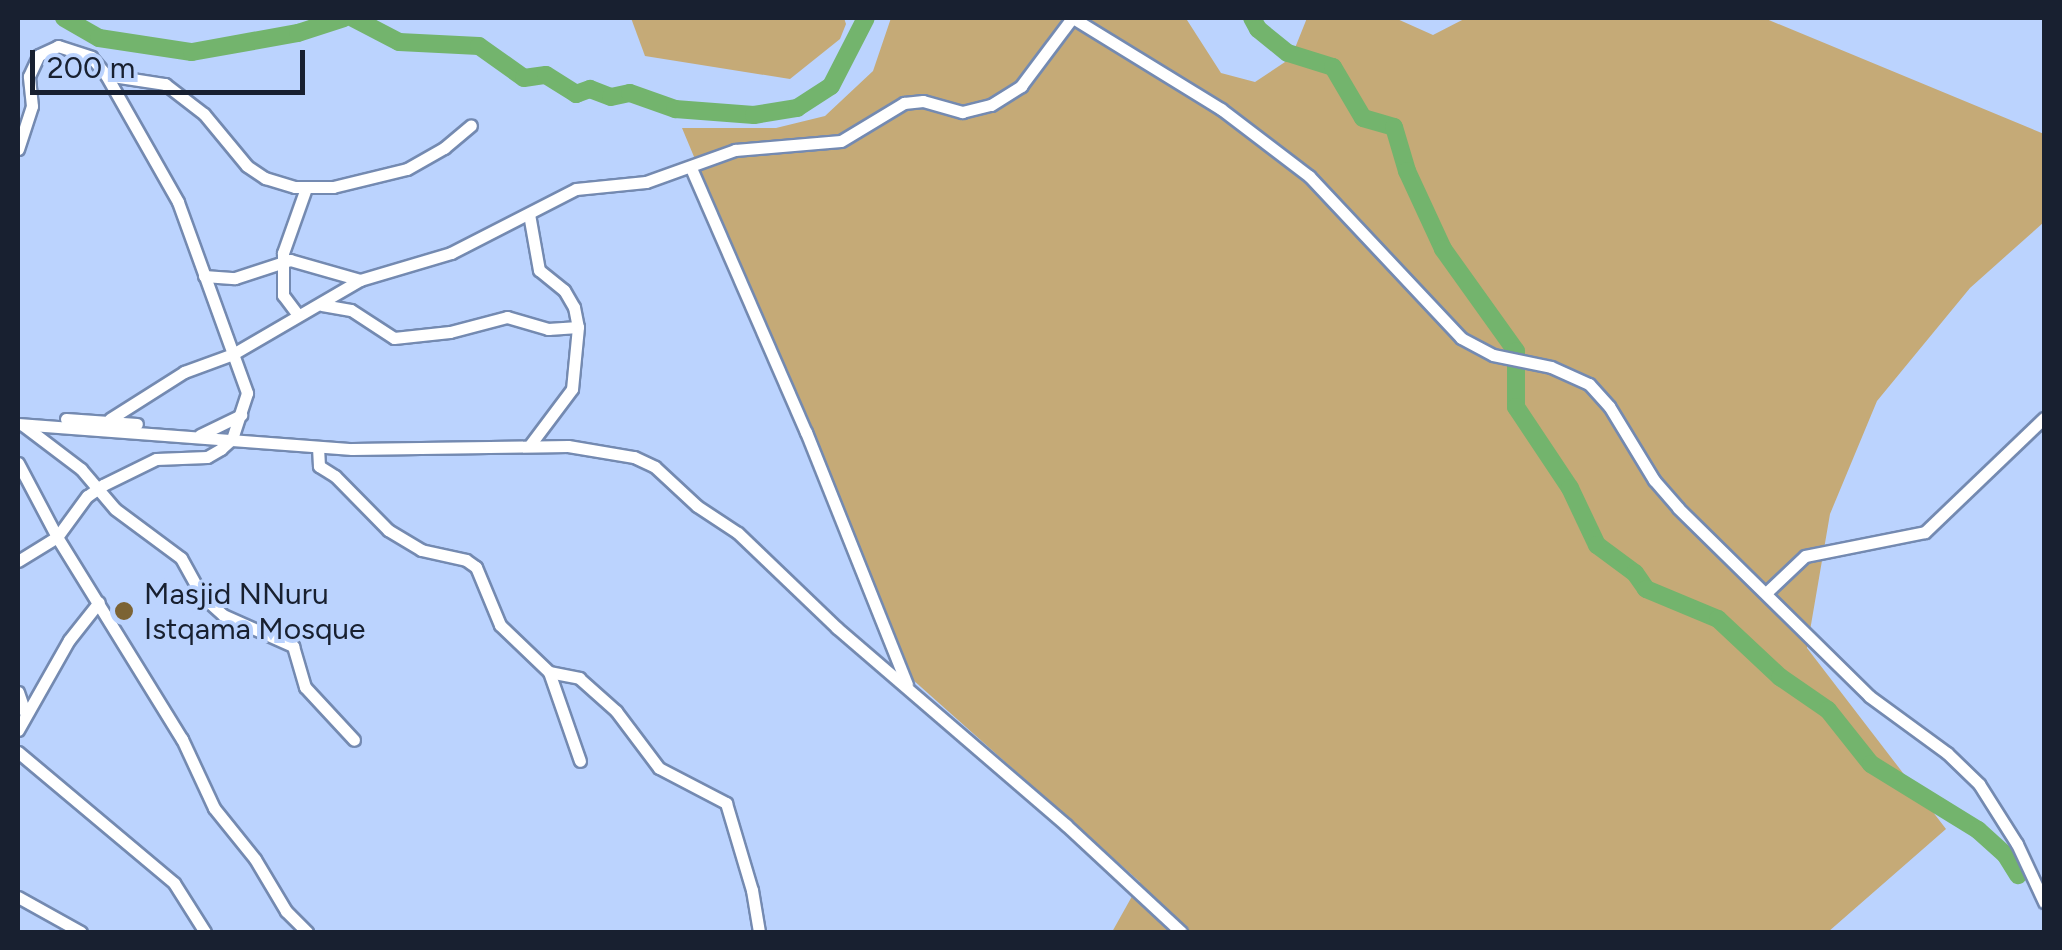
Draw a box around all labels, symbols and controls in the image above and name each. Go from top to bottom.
scale bar [35,30,310,92]
text: 200 m [47,49,135,86]
place label: Masjid NNuru Istqama Mosque [144,576,365,646]
marker: Masjid NNuru Istqama Mosque [113,600,135,622]

